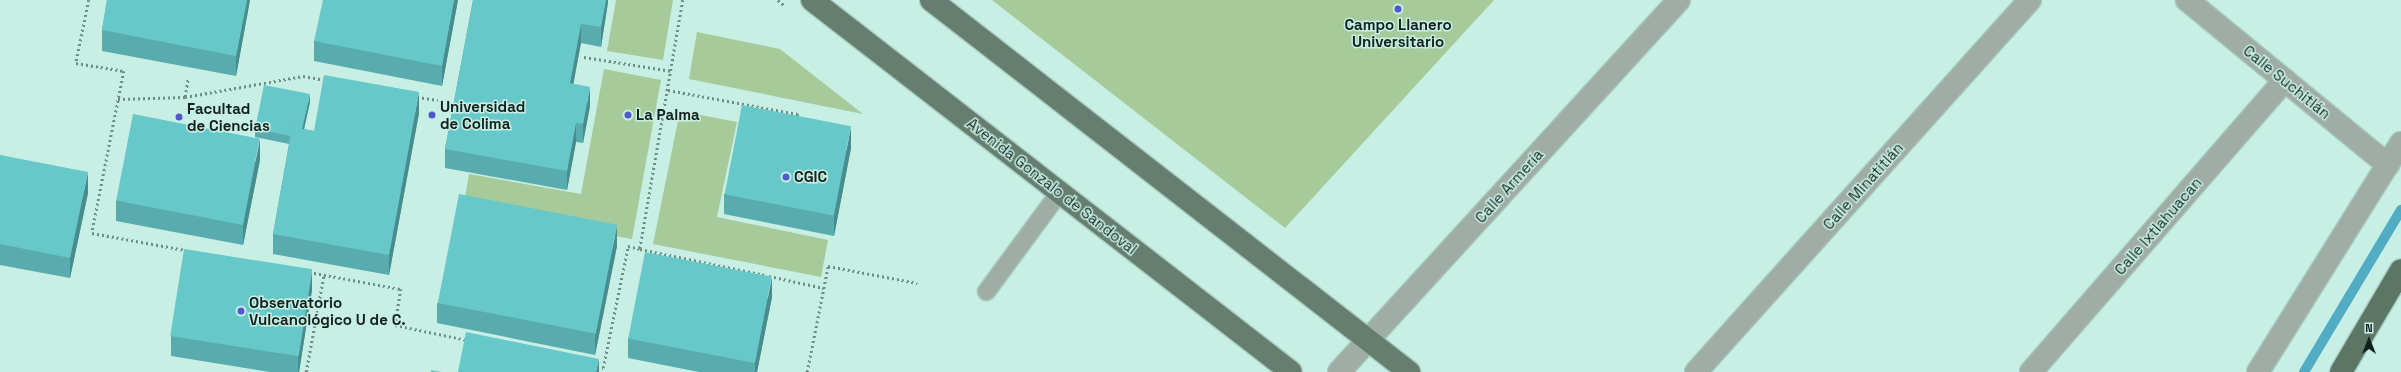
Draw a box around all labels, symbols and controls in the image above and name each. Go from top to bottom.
marker: Campo Llanero Universitario [1393,4,1403,14]
place label: Campo Llanero Universitario [1344,15,1452,50]
street label: Calle Suchitlán [2240,41,2334,123]
place label: Universidad de Colima [440,97,525,132]
place label: Facultad de Ciencias [187,99,270,134]
place label: La Palma [636,106,700,124]
marker: Universidad de Colima [427,110,437,120]
marker: La Palma [623,110,633,120]
marker: Facultad de Ciencias [174,112,184,122]
street label: Avenida Gonzalo de Sandoval [963,114,1141,258]
street label: Calle Minatitlán [1819,139,1907,233]
street label: Calle Armería [1471,145,1547,227]
place label: CGIC [794,168,827,186]
marker: CGIC [781,172,791,182]
street label: Calle Ixtlahuacan [2111,173,2205,279]
place label: Observatorio Vulcanológico U de C. [249,293,406,328]
marker: Observatorio Vulcanológico U de C. [236,306,246,316]
north arrow [2349,320,2389,360]
text: N [2365,321,2373,335]

